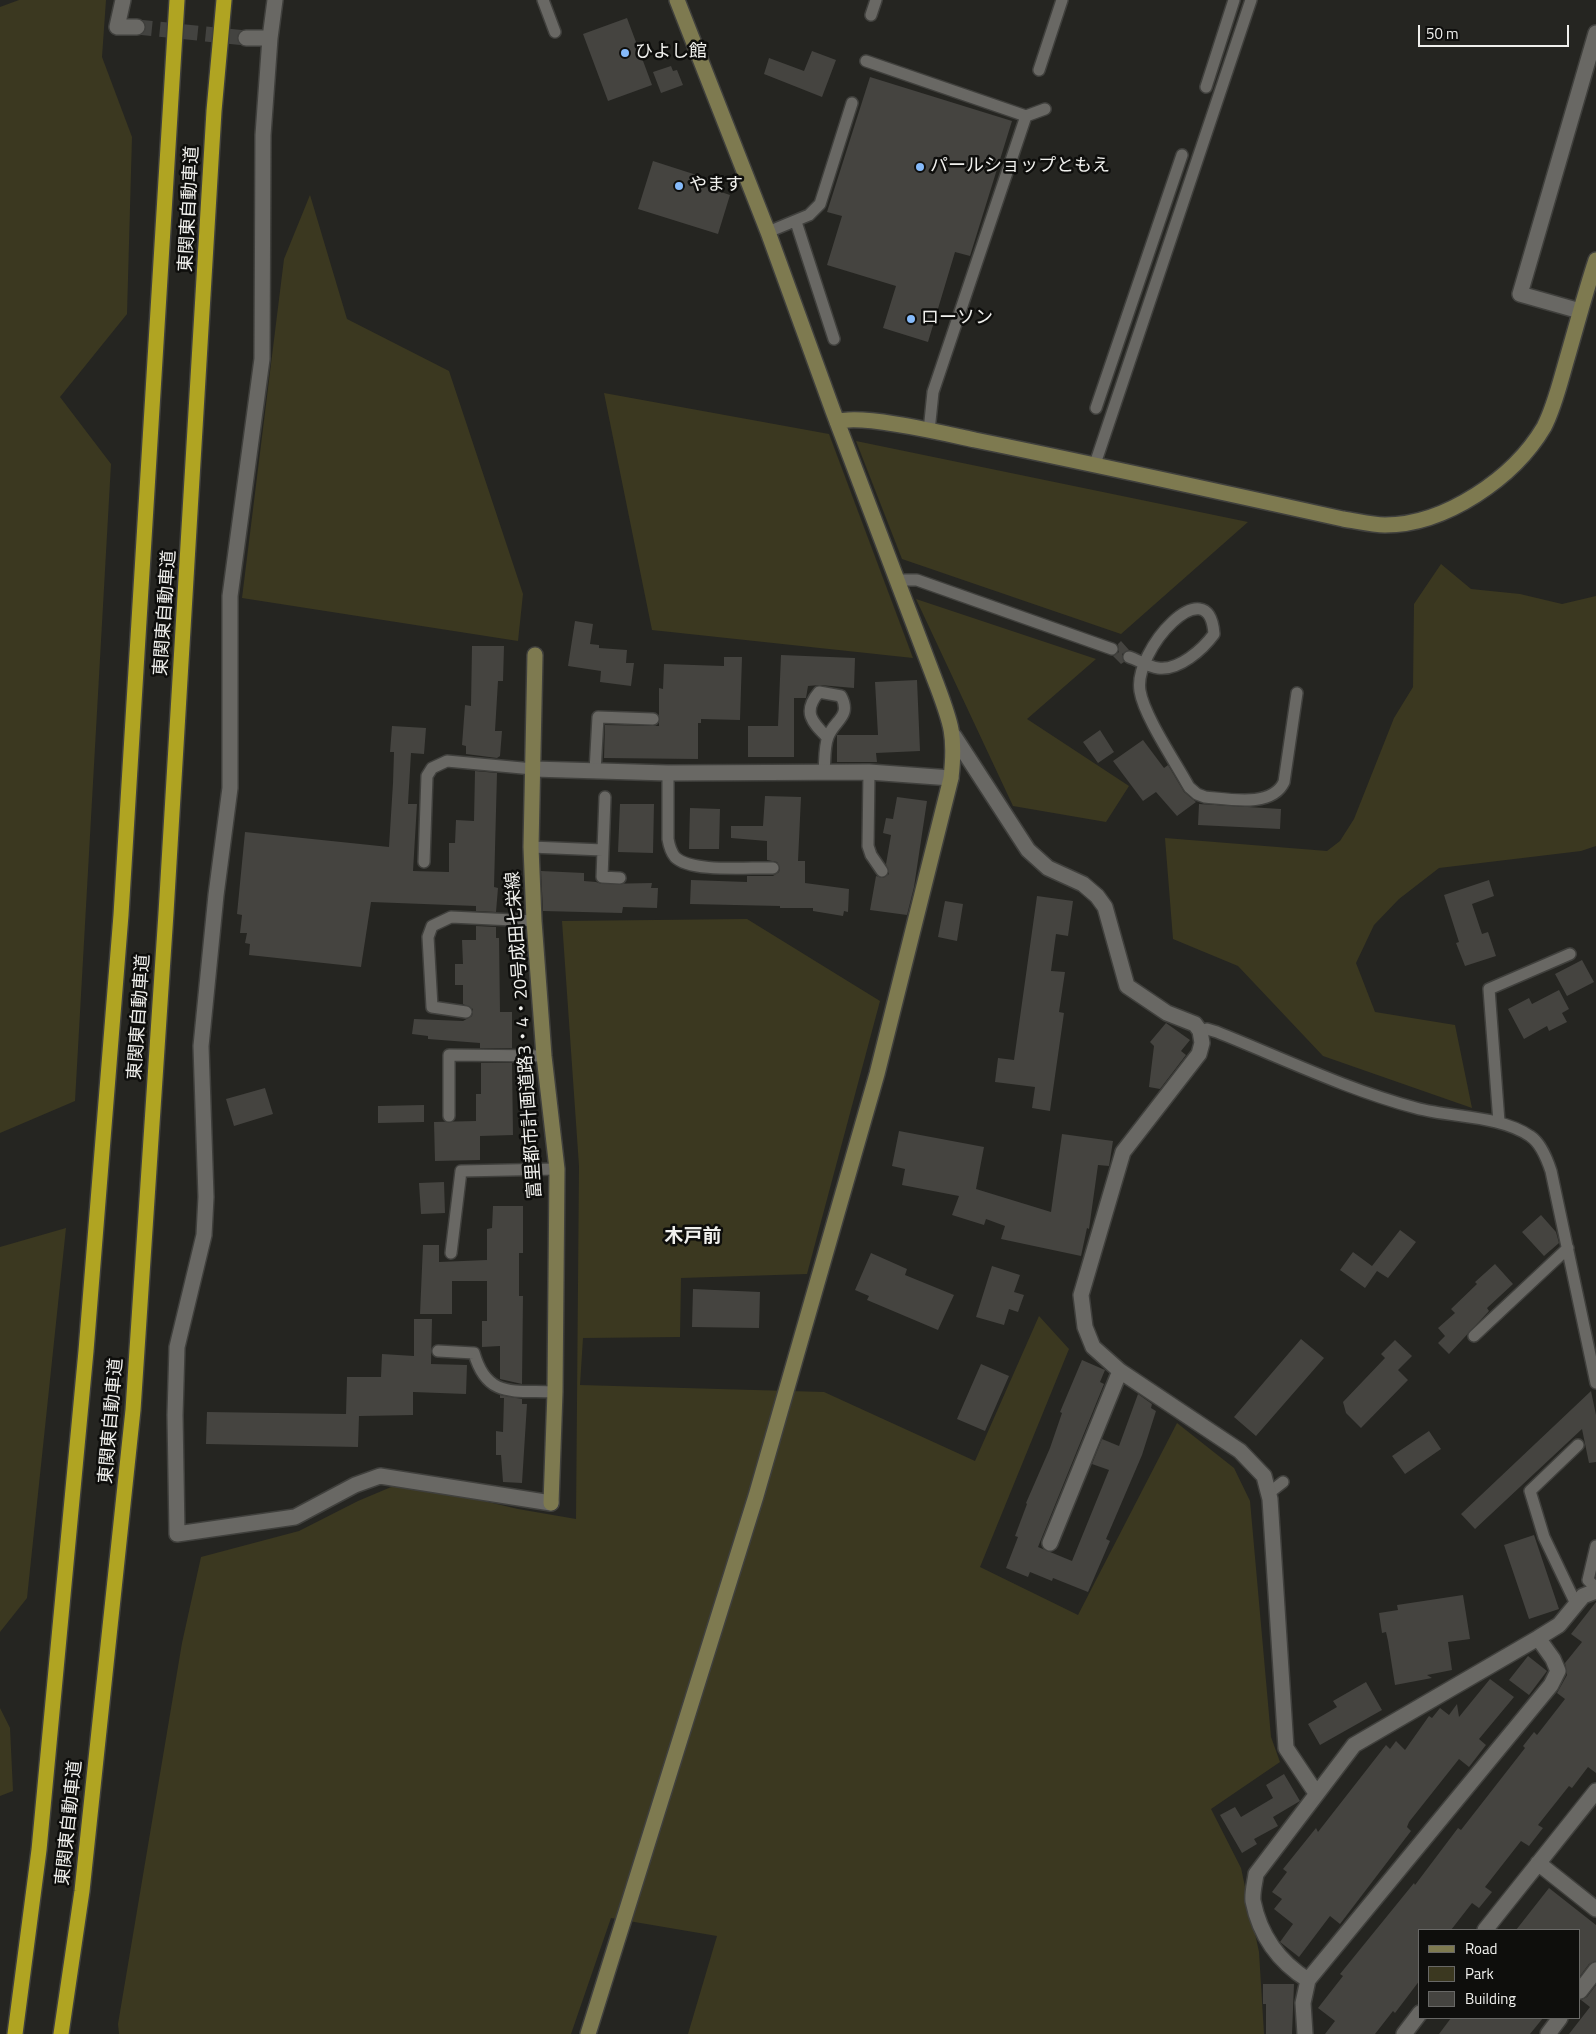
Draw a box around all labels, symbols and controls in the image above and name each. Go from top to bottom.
scale bar [1421,15,1572,47]
text: 50 m [1426,22,1459,45]
place label: ひよし館 [635,42,707,64]
marker: ひよし館 [619,47,631,59]
street label: 東関東自動車道 [176,146,204,272]
place label: パールショップともえ [930,156,1110,178]
marker: パールショップともえ [914,161,926,173]
place label: やます [689,175,743,197]
marker: やます [673,180,685,192]
place label: ローソン [921,308,993,330]
marker: ローソン [905,313,917,325]
street label: 東関東自動車道 [151,549,181,677]
street label: 富里都市計画道路3・4・20号成田七栄線 [503,870,547,1200]
street label: 東関東自動車道 [125,953,155,1081]
district label: 木戸前 [665,1226,721,1248]
street label: 東関東自動車道 [96,1357,128,1485]
street label: 東関東自動車道 [53,1759,87,1887]
legend [1418,1929,1581,2019]
text: Road [1465,1937,1497,1960]
text: Park [1465,1962,1494,1985]
text: Building [1465,1987,1516,2010]

